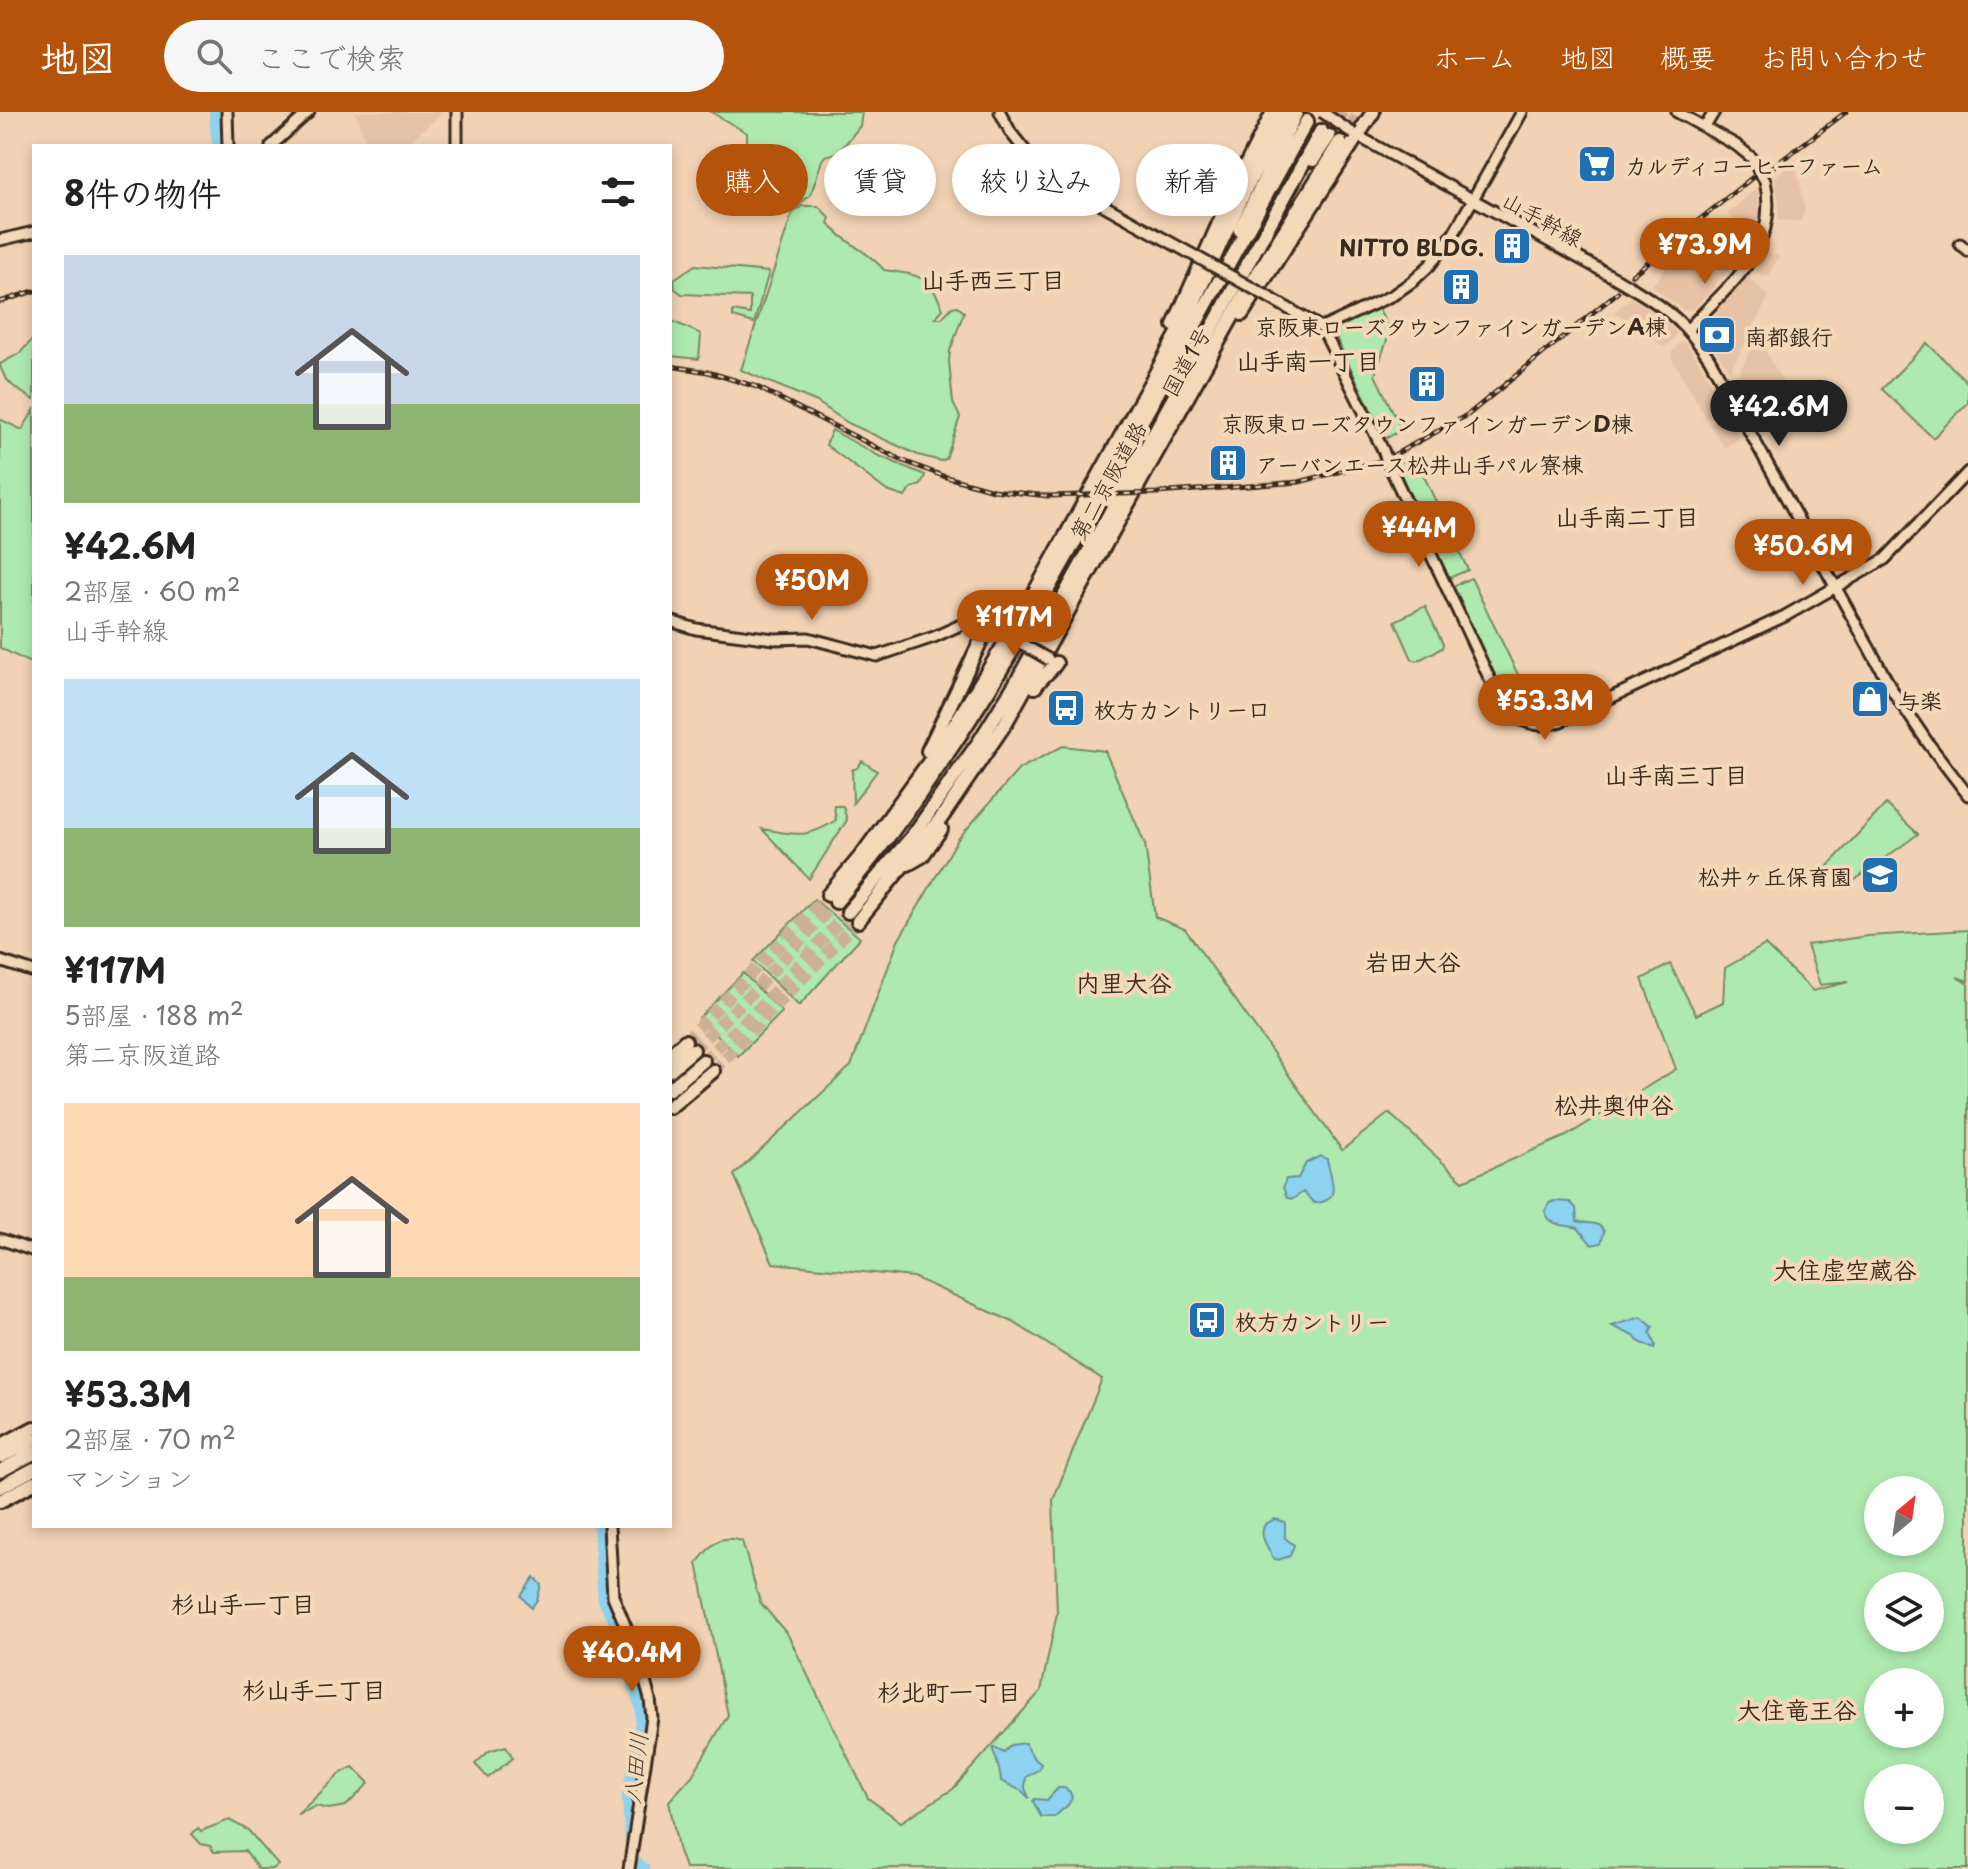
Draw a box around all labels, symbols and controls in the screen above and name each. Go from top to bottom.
search box [164,20,724,92]
text: 地図 [40,28,116,85]
icon: search [192,34,236,78]
text: ここで検索 [256,34,406,79]
text: ホーム [1433,35,1516,78]
text: 地図 [1560,35,1616,78]
text: 概要 [1660,35,1716,78]
text: お問い合わせ [1760,35,1928,78]
supermarket icon: カルディコーヒーファーム [1576,143,1618,185]
chip: 購入 [696,144,808,216]
chip: 賃貸 [824,144,936,216]
chip: 絞り込み [952,144,1120,216]
chip: 新着 [1136,144,1248,216]
place label: カルディコーヒーファーム [1625,148,1883,181]
text: 8件の物件 [64,166,221,218]
icon: filters [596,170,640,214]
street label: 山手幹線 [1497,182,1589,254]
pin: ¥73.9M [1640,218,1770,286]
text: ¥73.9M [1658,224,1752,263]
building icon: NITTO BLDG. [1491,225,1533,267]
place label: NITTO BLDG. [1339,230,1484,263]
district label: 山手西三丁目 [921,261,1065,297]
building icon: 京阪東ローズタウンファインガーデンA棟 [1440,266,1482,308]
icon: home [280,307,424,451]
place label: 京阪東ローズタウンファインガーデンA棟 [1255,309,1667,342]
bank icon: 南都銀行 [1696,314,1738,356]
place label: 南都銀行 [1745,319,1833,352]
street label: 国道1号 [1152,320,1218,402]
district label: 山手南一丁目 [1236,342,1380,378]
building icon: 京阪東ローズタウンファインガーデンD棟 [1406,363,1448,405]
pin: ¥42.6M [1714,380,1844,448]
text: ¥42.6M [1728,386,1830,425]
place label: 京阪東ローズタウンファインガーデンD棟 [1221,406,1633,439]
street label: 第二京阪道路 [1061,414,1153,546]
building icon: アーバンエース松井山手パル寮棟 [1207,442,1249,484]
place label: アーバンエース松井山手パル寮棟 [1256,447,1583,480]
district label: 山手南二丁目 [1555,498,1699,534]
pin: ¥44M [1372,501,1466,569]
text: ¥44M [1381,507,1457,546]
text: ¥42.6M [64,519,196,571]
pin: ¥50.6M [1738,519,1868,587]
text: ¥50.6M [1753,525,1853,564]
pin: ¥50M [765,554,859,622]
text: ¥50M [774,560,850,599]
text: 2部屋 · 60 m² [64,571,241,610]
pin: ¥117M [958,590,1070,658]
text: ¥117M [975,596,1053,635]
text: 山手幹線 [64,610,168,649]
pin: ¥53.3M [1480,674,1610,742]
shop icon: 与楽 [1849,678,1891,720]
text: ¥53.3M [1496,680,1594,719]
place label: 与楽 [1898,683,1942,716]
bus stop icon: 枚方カントリー口 [1045,687,1087,729]
place label: 枚方カントリー口 [1094,692,1270,725]
icon: home [280,731,424,875]
district label: 山手南三丁目 [1604,756,1748,792]
school or university icon: 松井ヶ丘保育園 [1859,854,1901,896]
place label: 松井ヶ丘保育園 [1698,859,1852,892]
text: ¥117M [64,943,166,995]
district label: 岩田大谷 [1365,943,1461,979]
district label: 内里大谷 [1076,964,1172,1000]
text: 5部屋 · 188 m² [64,995,244,1034]
text: 第二京阪道路 [64,1034,220,1073]
district label: 松井奥仲谷 [1554,1086,1674,1122]
icon: home [280,1155,424,1299]
district label: 大住虚空蔵谷 [1773,1251,1917,1287]
bus stop icon: 枚方カントリー [1186,1299,1228,1341]
place label: 枚方カントリー [1235,1304,1389,1337]
text: ¥53.3M [64,1367,192,1419]
text: 2部屋 · 70 m² [64,1419,236,1458]
text: マンション [64,1458,193,1497]
north arrow [1864,1476,1944,1556]
map controls [1864,1476,1944,1844]
button: layers [1864,1572,1944,1652]
district label: 杉山手一丁目 [171,1585,315,1621]
pin: ¥40.4M [567,1626,697,1694]
text: ¥40.4M [582,1632,682,1671]
button: + [1864,1668,1944,1748]
district label: 杉山手二丁目 [242,1671,386,1707]
district label: 杉北町一丁目 [877,1673,1021,1709]
district label: 大住竜王谷 [1737,1691,1857,1727]
water label: 八田川 [612,1730,656,1806]
button: − [1864,1764,1944,1844]

